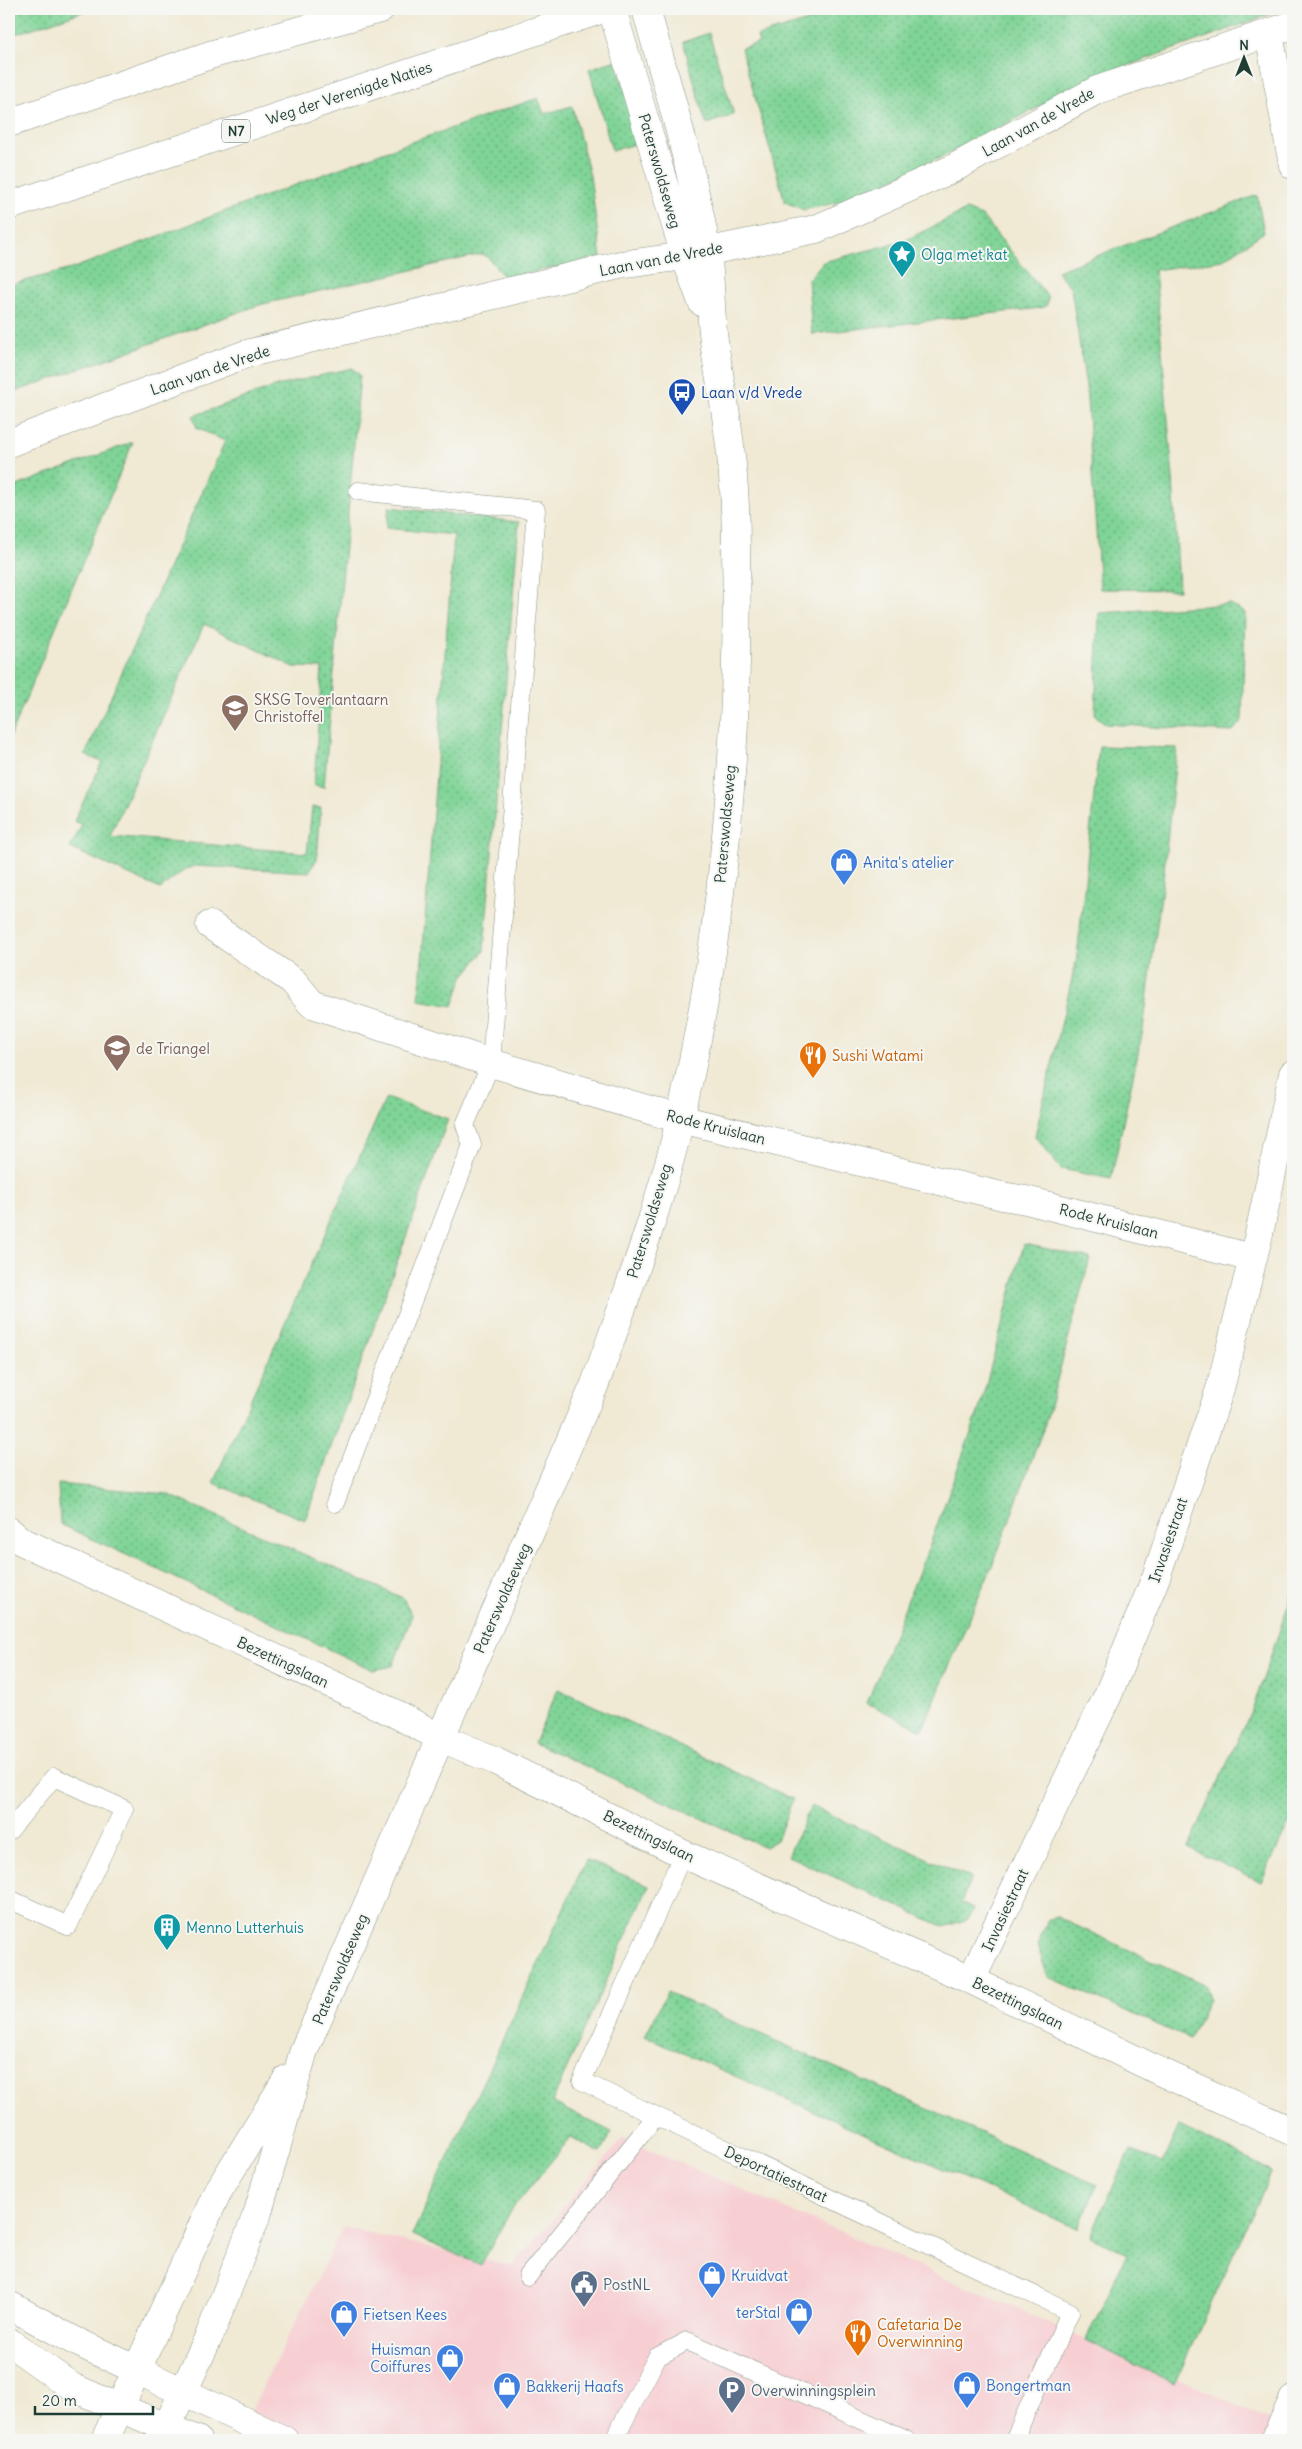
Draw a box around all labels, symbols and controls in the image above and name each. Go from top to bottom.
north arrow [1220,32,1270,82]
text: N [1239,36,1249,54]
street label: Weg der Verenigde Naties [264,57,434,129]
street label: Laan van de Vrede [979,83,1097,161]
street label: Paterswoldseweg [635,111,685,231]
road number: N7 [222,120,250,142]
street label: Laan van de Vrede [598,238,724,280]
place icon: Olga met kat [887,239,917,278]
place label: Olga met kat [921,245,1008,264]
street label: Laan van de Vrede [148,341,272,399]
bus stop icon: Laan v/d Vrede [667,377,697,416]
place label: Laan v/d Vrede [701,383,802,402]
place label: SKSG Toverlantaarn Christoffel [254,690,389,726]
school or university icon: SKSG Toverlantaarn Christoffel [220,693,250,732]
street label: Paterswoldseweg [710,764,740,884]
shop icon: Anita's atelier [829,847,859,886]
place label: Anita's atelier [863,853,954,872]
school or university icon: de Triangel [102,1033,132,1072]
place label: de Triangel [136,1039,210,1058]
restaurant icon: Sushi Watami [798,1040,828,1079]
place label: Sushi Watami [832,1046,923,1065]
street label: Rode Kruislaan [664,1105,768,1149]
street label: Paterswoldseweg [623,1161,675,1281]
street label: Rode Kruislaan [1057,1199,1161,1243]
street label: Invasiestraat [1145,1495,1191,1585]
street label: Paterswoldseweg [469,1540,535,1656]
street label: Bezettingslaan [234,1632,332,1692]
street label: Bezettingslaan [600,1806,698,1866]
street label: Invasiestraat [978,1866,1032,1954]
street label: Paterswoldseweg [308,1911,372,2027]
building icon: Menno Lutterhuis [152,1912,182,1951]
place label: Menno Lutterhuis [186,1918,304,1937]
street label: Bezettingslaan [969,1973,1067,2033]
street label: Deportatiestraat [721,2142,831,2206]
shop icon: Kruidvat [697,2260,727,2299]
place label: Kruidvat [731,2266,788,2285]
public building icon: PostNL [569,2269,599,2308]
place label: PostNL [603,2275,651,2294]
shop icon: terStal [784,2297,814,2336]
shop icon: Fietsen Kees [329,2299,359,2338]
place label: terStal [736,2303,780,2322]
place label: Fietsen Kees [363,2305,447,2324]
place label: Cafetaria De Overwinning [877,2315,963,2351]
restaurant icon: Cafetaria De Overwinning [843,2318,873,2357]
place label: Huisman Coiffures [370,2340,431,2376]
shop icon: Huisman Coiffures [435,2343,465,2382]
shop icon: Bongertman [952,2370,982,2409]
shop icon: Bakkerij Haafs [492,2371,522,2410]
parking icon: Overwinningsplein [717,2375,747,2414]
place label: Bongertman [986,2376,1071,2395]
place label: Bakkerij Haafs [526,2377,624,2396]
place label: Overwinningsplein [751,2381,876,2400]
scale bar [35,2384,152,2416]
text: 20 m [42,2391,77,2410]

